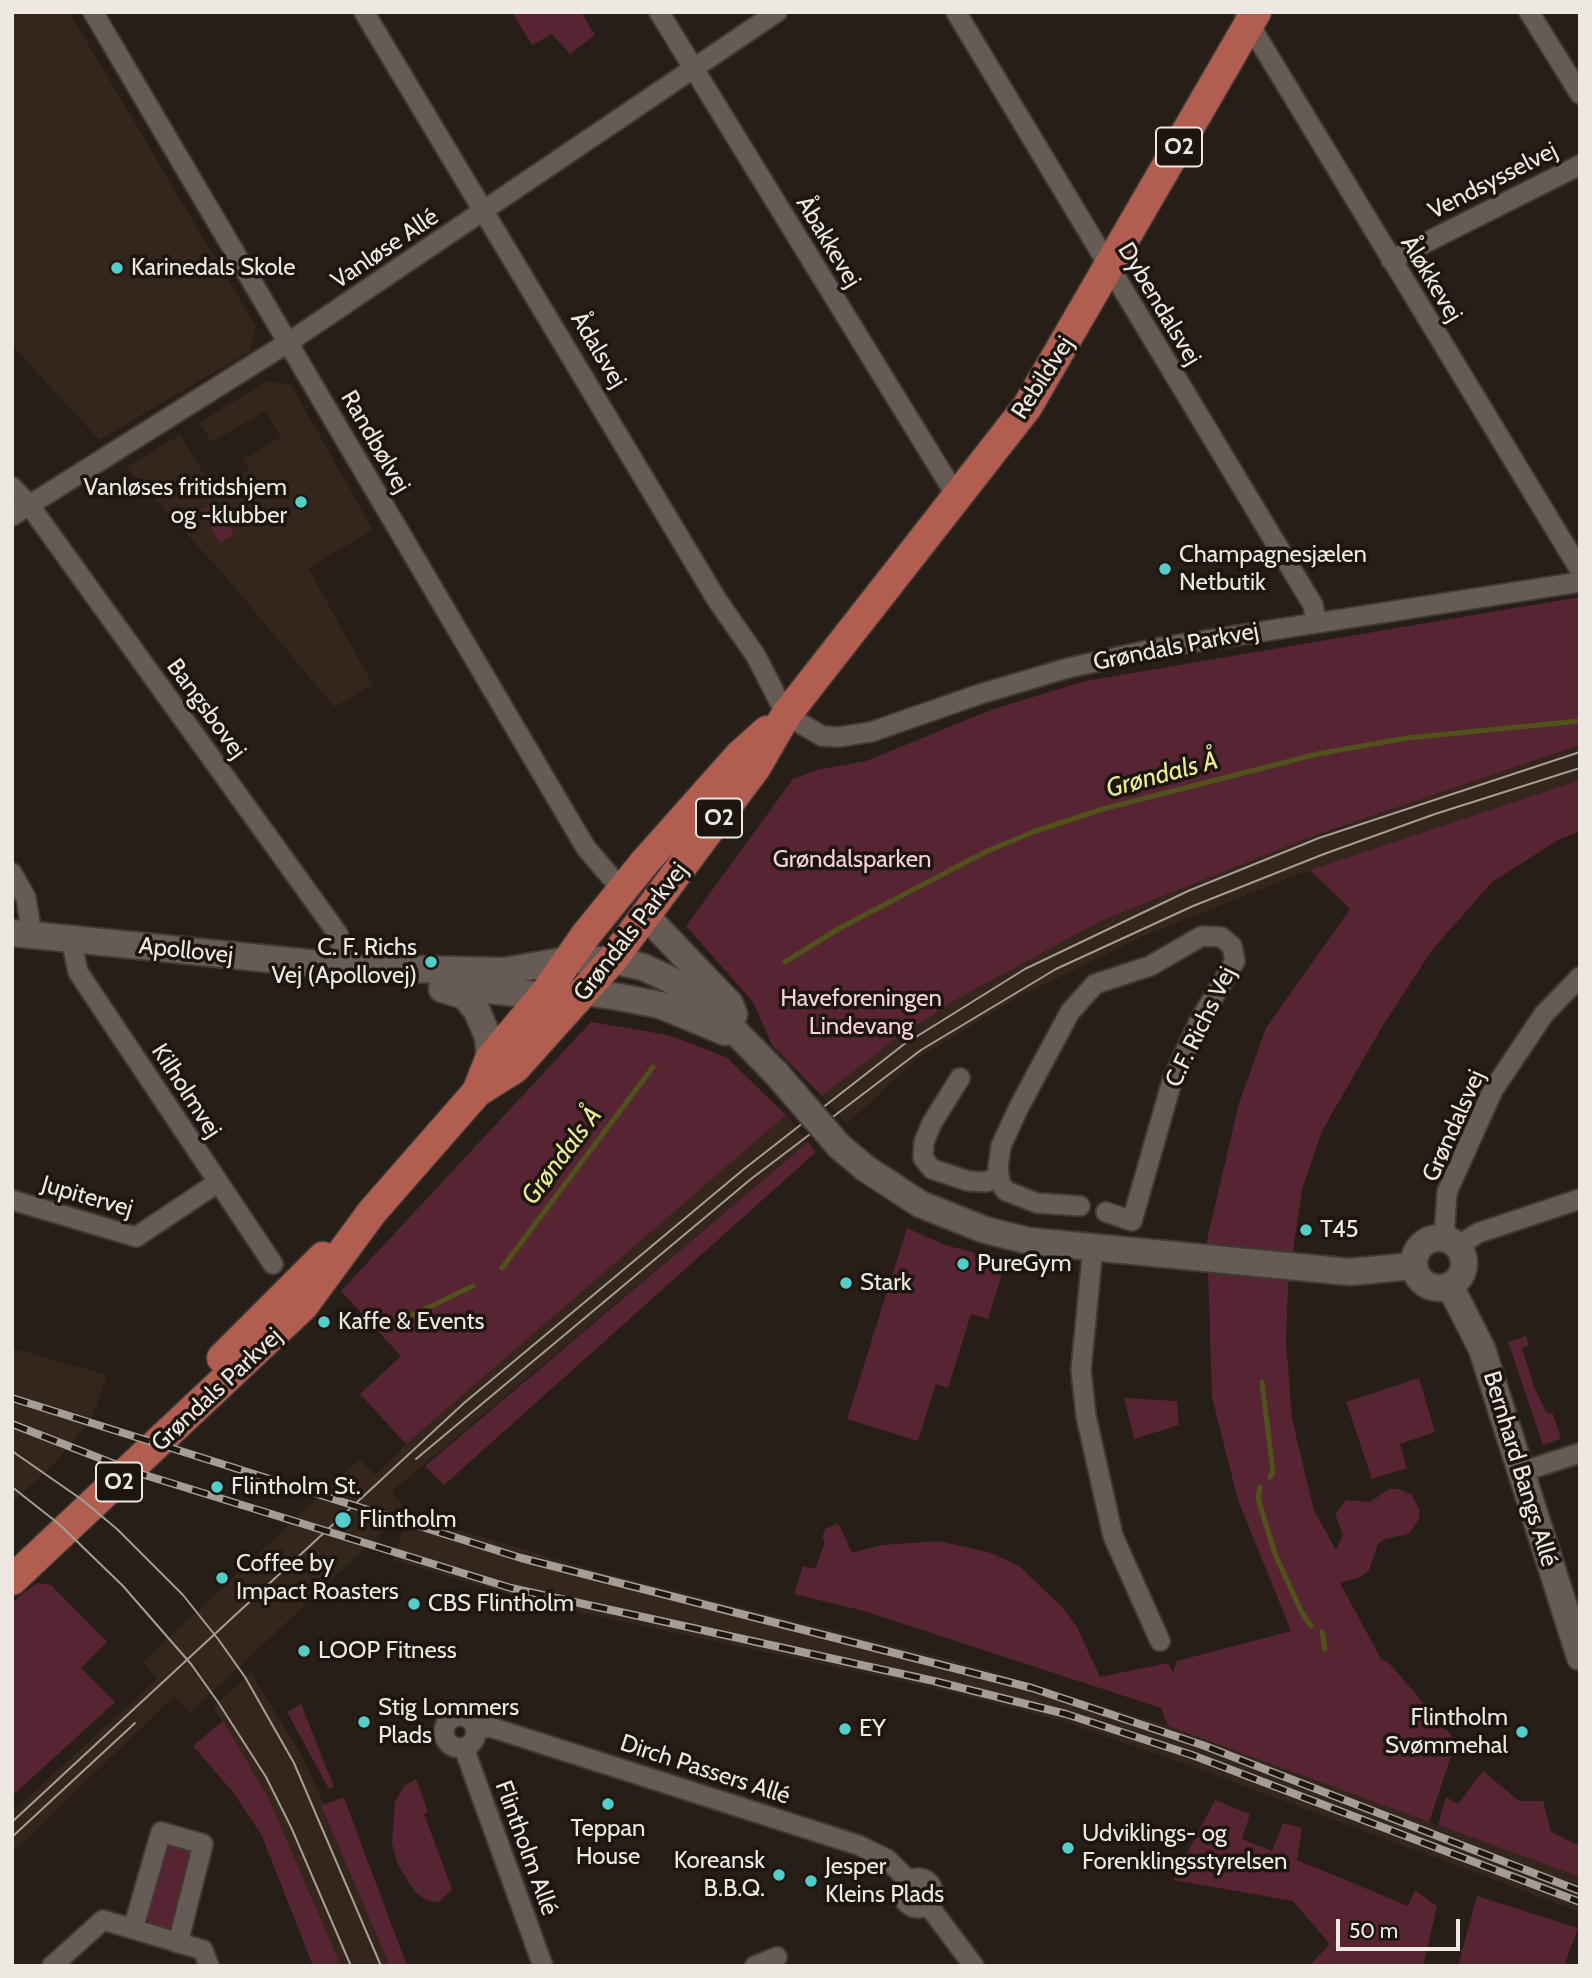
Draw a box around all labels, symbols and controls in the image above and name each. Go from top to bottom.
road number: O2 [1156,128,1202,166]
street label: Vendsysselvej [1424,136,1562,226]
street label: Åbakkevej [789,191,867,293]
street label: Vanløse Allé [326,203,444,295]
street label: Åløkkevej [1394,231,1468,327]
street label: Dybendalsvej [1111,237,1207,371]
place label: Karinedals Skole [131,254,295,282]
marker: Karinedals Skole [109,260,125,276]
street label: Ådalsvej [564,307,632,393]
street label: Rebildvej [1006,331,1080,425]
street label: Randbølvej [334,386,416,498]
place label: Vanløses fritidshjem og -klubber [84,474,287,530]
marker: Vanløses fritidshjem og -klubber [293,494,309,510]
place label: Champagnesjælen Netbutik [1179,541,1367,597]
marker: Champagnesjælen Netbutik [1157,561,1173,577]
street label: Grøndals Parkvej [1091,617,1261,677]
street label: Bangsbovej [160,653,252,765]
water label: Grøndals Å [1103,745,1221,805]
road number: O2 [696,798,742,838]
park label: Grøndalsparken [773,846,931,874]
street label: Grøndals Parkvej [568,857,694,1007]
street label: Apollovej [137,932,235,970]
place label: C. F. Richs Vej (Apollovej) [271,934,417,990]
marker: C. F. Richs Vej (Apollovej) [423,954,439,970]
street label: C.F. Richs Vej [1160,962,1242,1092]
park label: Haveforeningen Lindevang [780,985,942,1041]
street label: Kilholmvej [145,1039,227,1143]
street label: Grøndalsvej [1417,1066,1491,1186]
water label: Grøndals Å [515,1101,609,1211]
street label: Jupitervej [38,1170,136,1224]
place label: T45 [1320,1216,1359,1244]
marker: T45 [1298,1222,1314,1238]
place label: PureGym [977,1250,1072,1278]
marker: PureGym [955,1256,971,1272]
place label: Stark [860,1269,912,1297]
marker: Stark [838,1275,854,1291]
place label: Kaffe & Events [338,1308,484,1336]
marker: Kaffe & Events [316,1314,332,1330]
street label: Grøndals Parkvej [146,1322,288,1458]
street label: Bernhard Bangs Allé [1477,1368,1563,1570]
road number: O2 [96,1462,142,1502]
place label: Flintholm St. [231,1473,361,1501]
marker: Flintholm St. [209,1479,225,1495]
place label: Flintholm [359,1506,457,1534]
marker: Flintholm [333,1510,353,1530]
place label: Coffee by Impact Roasters [236,1550,399,1606]
marker: Coffee by Impact Roasters [214,1570,230,1586]
place label: CBS Flintholm [428,1590,574,1618]
marker: CBS Flintholm [406,1596,422,1612]
place label: LOOP Fitness [318,1637,457,1665]
marker: LOOP Fitness [296,1643,312,1659]
place label: Stig Lommers Plads [378,1694,519,1750]
place label: Flintholm Svømmehal [1385,1704,1508,1760]
marker: Stig Lommers Plads [356,1714,372,1730]
place label: EY [859,1715,886,1743]
marker: EY [837,1721,853,1737]
marker: Flintholm Svømmehal [1514,1724,1530,1740]
street label: Dirch Passers Allé [616,1729,794,1811]
street label: Flintholm Allé [488,1777,564,1919]
marker: Teppan House [600,1796,616,1812]
place label: Teppan House [571,1815,645,1871]
place label: Udviklings- og Forenklingsstyrelsen [1082,1820,1287,1876]
marker: Udviklings- og Forenklingsstyrelsen [1060,1840,1076,1856]
place label: Koreansk B.B.Q. [674,1847,765,1903]
place label: Jesper Kleins Plads [825,1853,944,1909]
marker: Koreansk B.B.Q. [771,1867,787,1883]
marker: Jesper Kleins Plads [803,1873,819,1889]
scale bar [1340,1904,1464,1948]
text: 50 m [1349,1918,1398,1943]

